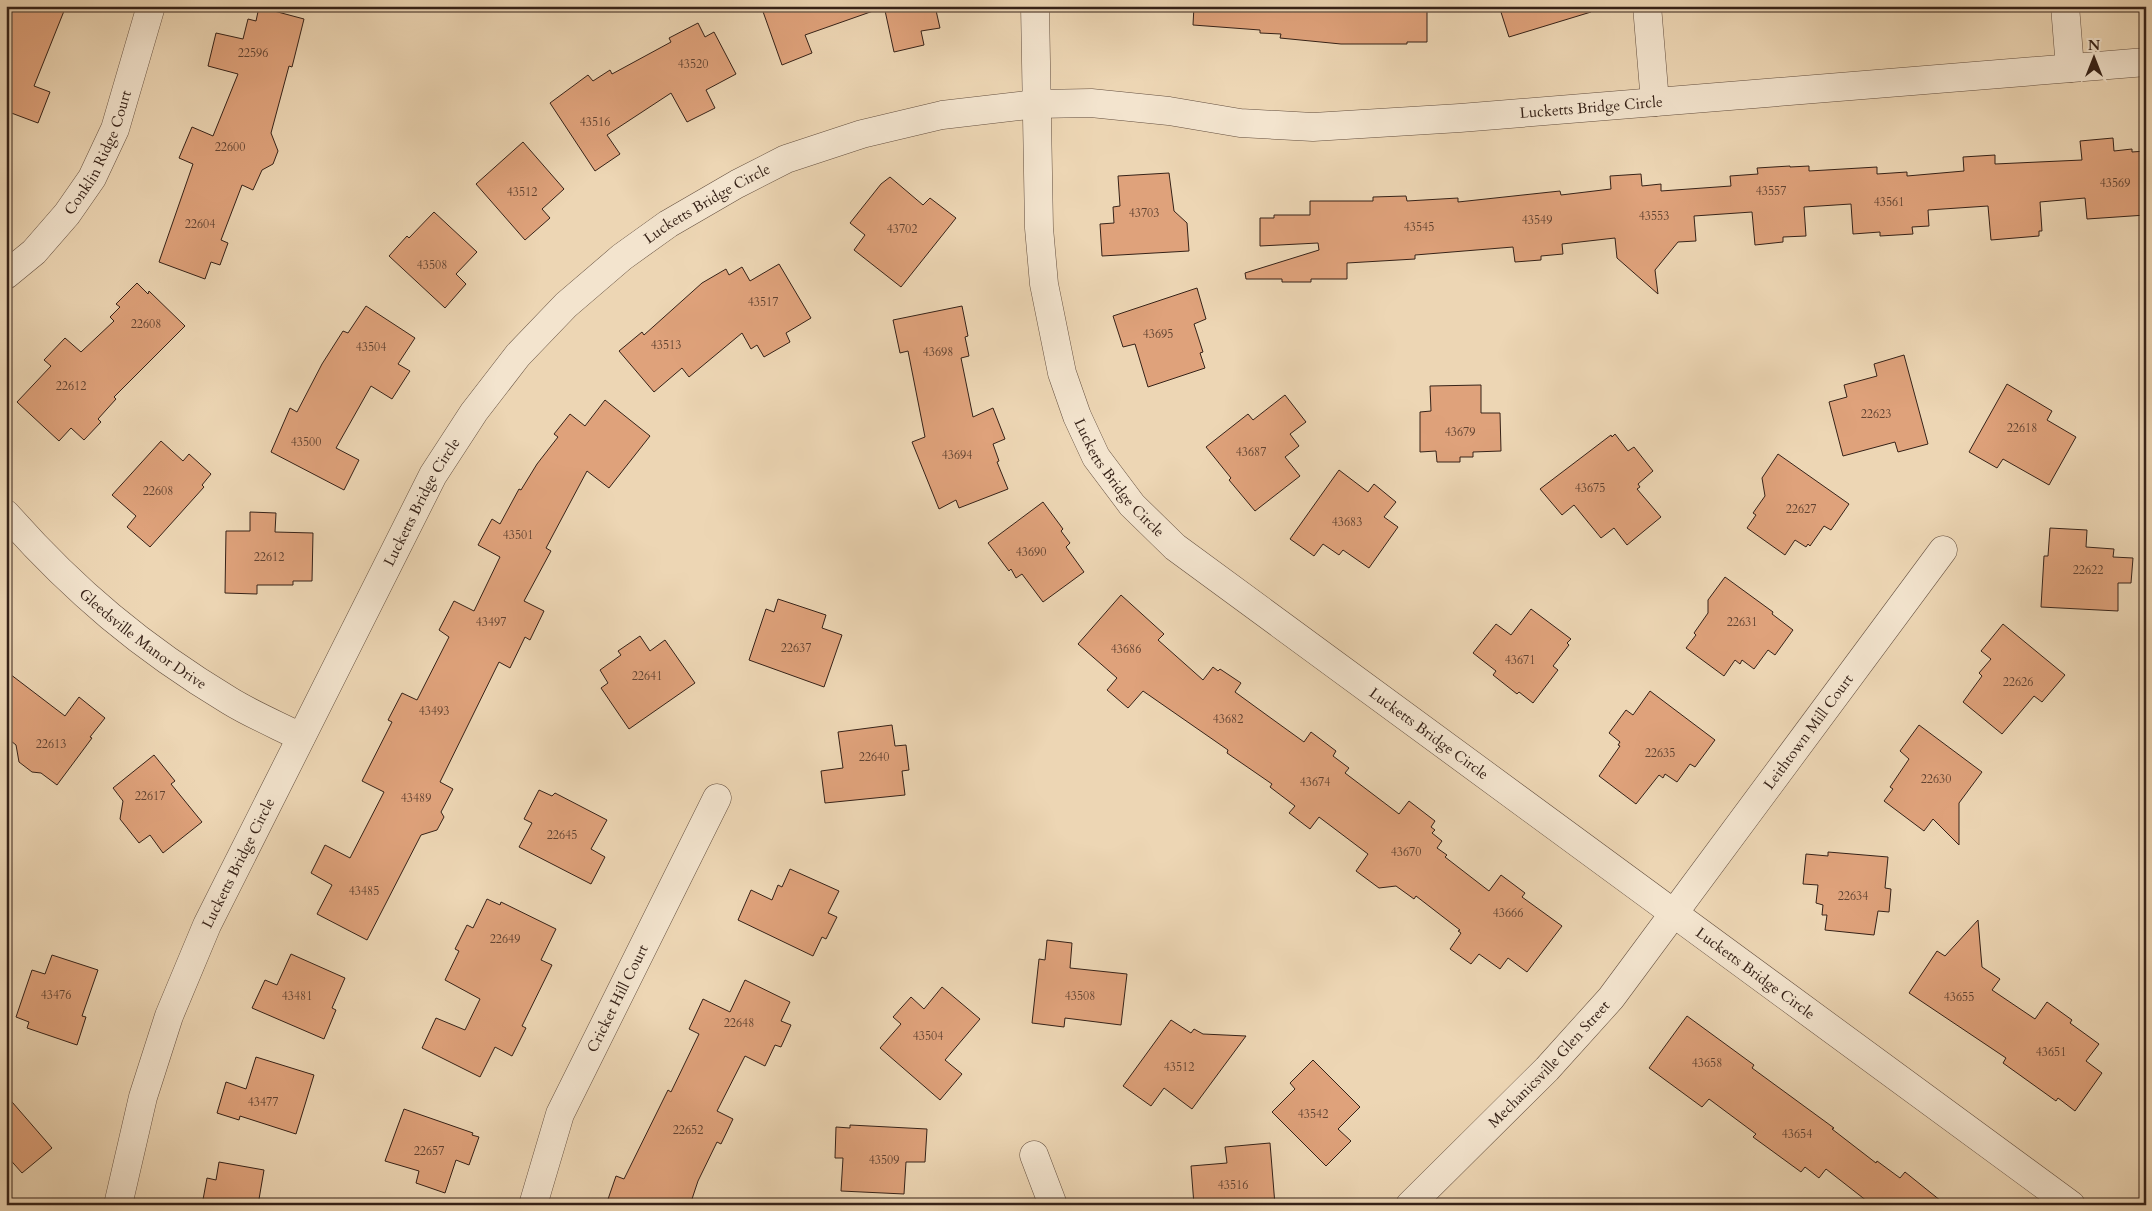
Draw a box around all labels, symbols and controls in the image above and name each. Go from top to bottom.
north arrow [2070,32,2120,82]
text: N [2088,36,2100,55]
house number: 22596 [238,45,268,61]
house number: 43520 [678,56,708,72]
street label: Conklin Ridge Court [59,88,136,219]
street label: Lucketts Bridge Circle [1519,91,1664,123]
house number: 43516 [580,114,610,130]
house number: 22600 [215,139,245,155]
street label: Lucketts Bridge Circle [640,159,774,248]
house number: 43569 [2100,175,2130,191]
house number: 43557 [1756,183,1786,199]
house number: 43512 [507,184,537,200]
house number: 43561 [1874,194,1904,210]
house number: 43703 [1129,205,1159,221]
house number: 43553 [1639,208,1669,224]
house number: 43549 [1522,212,1552,228]
house number: 22604 [185,216,215,232]
house number: 43545 [1404,219,1434,235]
house number: 43702 [887,221,917,237]
house number: 43508 [417,257,447,273]
house number: 43517 [748,294,778,310]
house number: 22608 [131,316,161,332]
house number: 43695 [1143,326,1173,342]
house number: 43513 [651,337,681,353]
house number: 43504 [356,339,386,355]
house number: 43698 [923,344,953,360]
house number: 22612 [56,378,86,394]
house number: 22623 [1861,406,1891,422]
street label: Lucketts Bridge Circle [1069,415,1169,542]
house number: 22618 [2007,420,2037,436]
house number: 43679 [1445,424,1475,440]
house number: 43500 [291,434,321,450]
street label: Lucketts Bridge Circle [379,434,465,570]
house number: 43687 [1236,444,1266,460]
house number: 43694 [942,447,972,463]
house number: 43675 [1575,480,1605,496]
house number: 22608 [143,483,173,499]
house number: 22627 [1786,501,1816,517]
house number: 43683 [1332,514,1362,530]
house number: 43501 [503,527,533,543]
house number: 43690 [1016,544,1046,560]
house number: 22612 [254,549,284,565]
house number: 22622 [2073,562,2103,578]
street label: Gleedsville Manor Drive [75,584,211,694]
house number: 43497 [476,614,506,630]
house number: 22631 [1727,614,1757,630]
house number: 22637 [781,640,811,656]
house number: 43686 [1111,641,1141,657]
house number: 43671 [1505,652,1535,668]
house number: 22641 [632,668,662,684]
street label: Leithtown Mill Court [1759,670,1858,793]
house number: 22626 [2003,674,2033,690]
street label: Lucketts Bridge Circle [1365,683,1493,784]
house number: 43493 [419,703,449,719]
house number: 43682 [1213,711,1243,727]
house number: 22613 [36,736,66,752]
house number: 22635 [1645,745,1675,761]
house number: 22640 [859,749,889,765]
house number: 22630 [1921,771,1951,787]
house number: 43674 [1300,774,1330,790]
house number: 22617 [135,788,165,804]
house number: 43489 [401,790,431,806]
street label: Lucketts Bridge Circle [197,794,279,931]
house number: 22645 [547,827,577,843]
house number: 43670 [1391,844,1421,860]
house number: 43485 [349,883,379,899]
house number: 22634 [1838,888,1868,904]
house number: 43666 [1493,905,1523,921]
street label: Lucketts Bridge Circle [1692,923,1819,1024]
house number: 22649 [490,931,520,947]
street label: Cricket Hill Court [582,941,653,1056]
house number: 43476 [41,987,71,1003]
house number: 43481 [282,988,312,1004]
house number: 43508 [1065,988,1095,1004]
house number: 43655 [1944,989,1974,1005]
street label: Mechanicsville Glen Street [1484,996,1614,1132]
house number: 22648 [724,1015,754,1031]
house number: 43504 [913,1028,943,1044]
house number: 43651 [2036,1044,2066,1060]
house number: 43658 [1692,1055,1722,1071]
house number: 43512 [1164,1059,1194,1075]
house number: 43477 [248,1094,278,1110]
house number: 43542 [1298,1106,1328,1122]
house number: 22652 [673,1122,703,1138]
house number: 43654 [1782,1126,1812,1142]
house number: 22657 [414,1143,444,1159]
house number: 43509 [869,1152,899,1168]
house number: 43516 [1218,1177,1248,1193]

